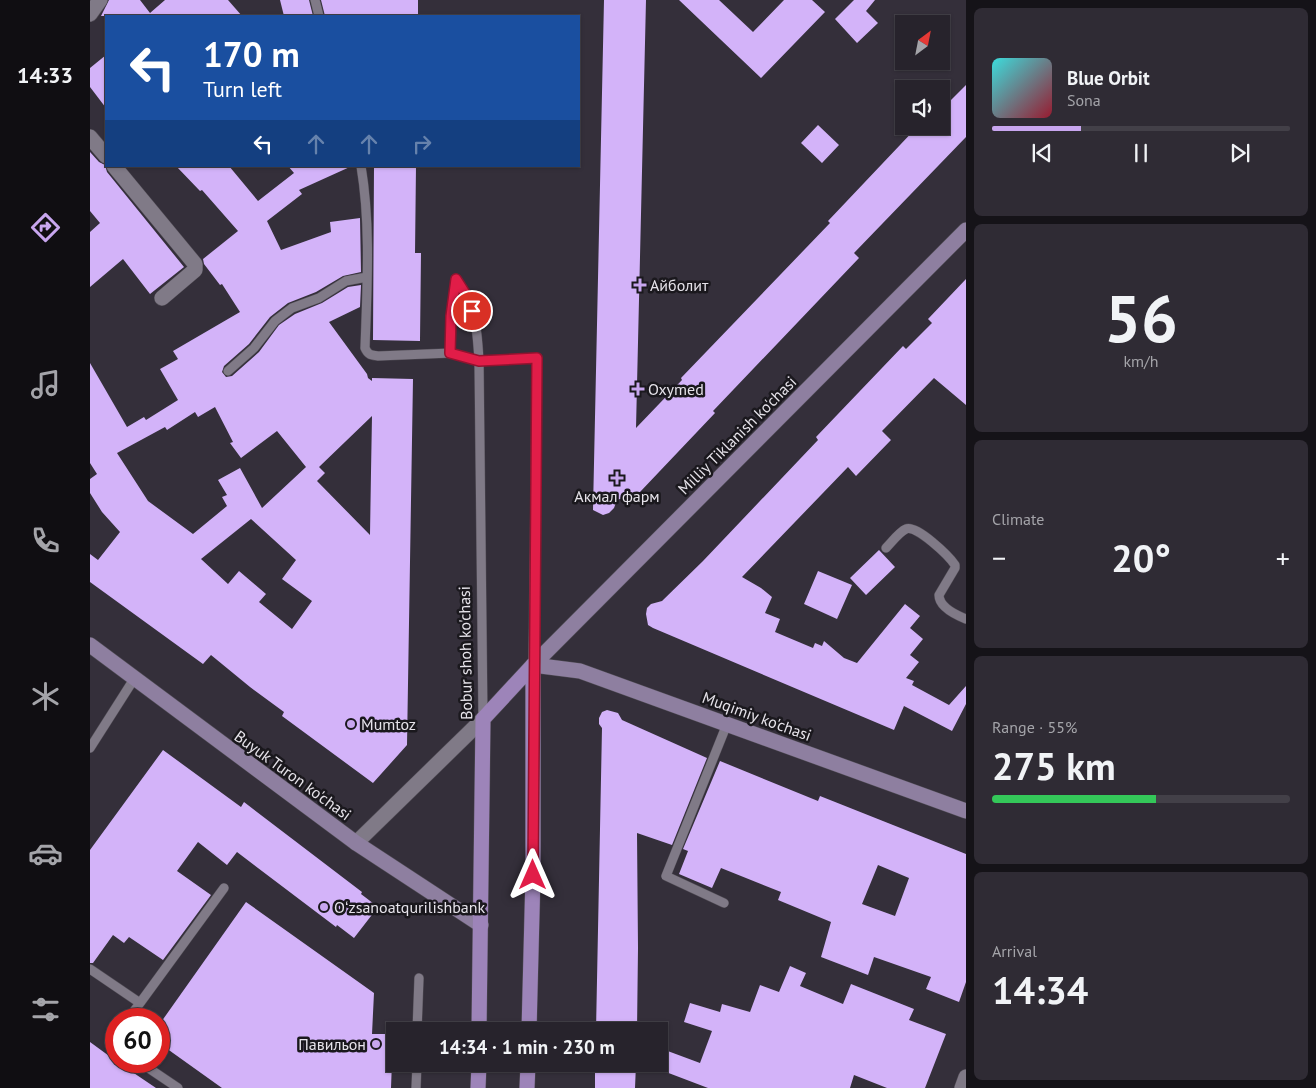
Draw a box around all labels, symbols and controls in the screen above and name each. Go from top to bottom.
north arrow [895,15,950,70]
map controls [895,15,950,135]
text: 170 m [203,31,300,77]
icon: left [120,35,185,100]
text: 14:33 [17,61,73,89]
text: Blue Orbit [1067,66,1150,90]
text: Turn left [203,75,282,103]
button: sound [895,80,950,135]
text: Sona [1067,90,1101,110]
icon: left [249,130,277,158]
icon: ahead [302,130,330,158]
icon: ahead [355,130,383,158]
icon: right [408,130,436,158]
icon: previous [1028,139,1056,167]
icon: pause [1127,139,1155,167]
icon: next [1226,139,1254,167]
icon: directions [28,210,63,245]
place label: Айболит [650,275,709,295]
text: 56 [1104,276,1178,360]
marker: Айболит [634,279,646,291]
pin [451,290,493,332]
icon: arrive [458,297,486,325]
text: km/h [1123,351,1159,371]
icon: music [28,367,63,402]
street label: Milliy Tiklanish ko'chasi [674,372,800,498]
place label: Oxymed [648,379,704,399]
marker: Oxymed [632,383,644,395]
marker: Акмал фарм [611,472,623,484]
place label: Акмал фарм [574,486,660,506]
text: Climate [992,509,1044,529]
icon: phone [28,523,63,558]
text: 20° [1111,533,1171,582]
text: − [992,539,1006,576]
text: + [1276,539,1290,576]
street label: Bobur shoh ko'chasi [454,586,476,720]
icon: climate [28,679,63,714]
street label: Muqimiy ko'chasi [700,687,814,745]
place label: Mumtoz [361,714,416,734]
text: Range · 55% [992,717,1077,737]
marker: Mumtoz [345,718,357,730]
street label: Buyuk Turon ko'chasi [231,726,355,824]
text: 275 km [992,741,1116,790]
icon: car [28,836,63,871]
position arrow [506,848,558,900]
place label: Oʻzsanoatqurilishbank [334,897,486,917]
marker: Oʻzsanoatqurilishbank [318,901,330,913]
text: Arrival [992,941,1037,961]
text: 14:34 [992,965,1088,1014]
icon: filters [28,992,63,1027]
speed limit sign: 60 [105,1008,170,1073]
place label: Павильон [298,1034,366,1054]
text: 14:34 · 1 min · 230 m [439,1035,615,1059]
marker: Павильон [370,1038,382,1050]

